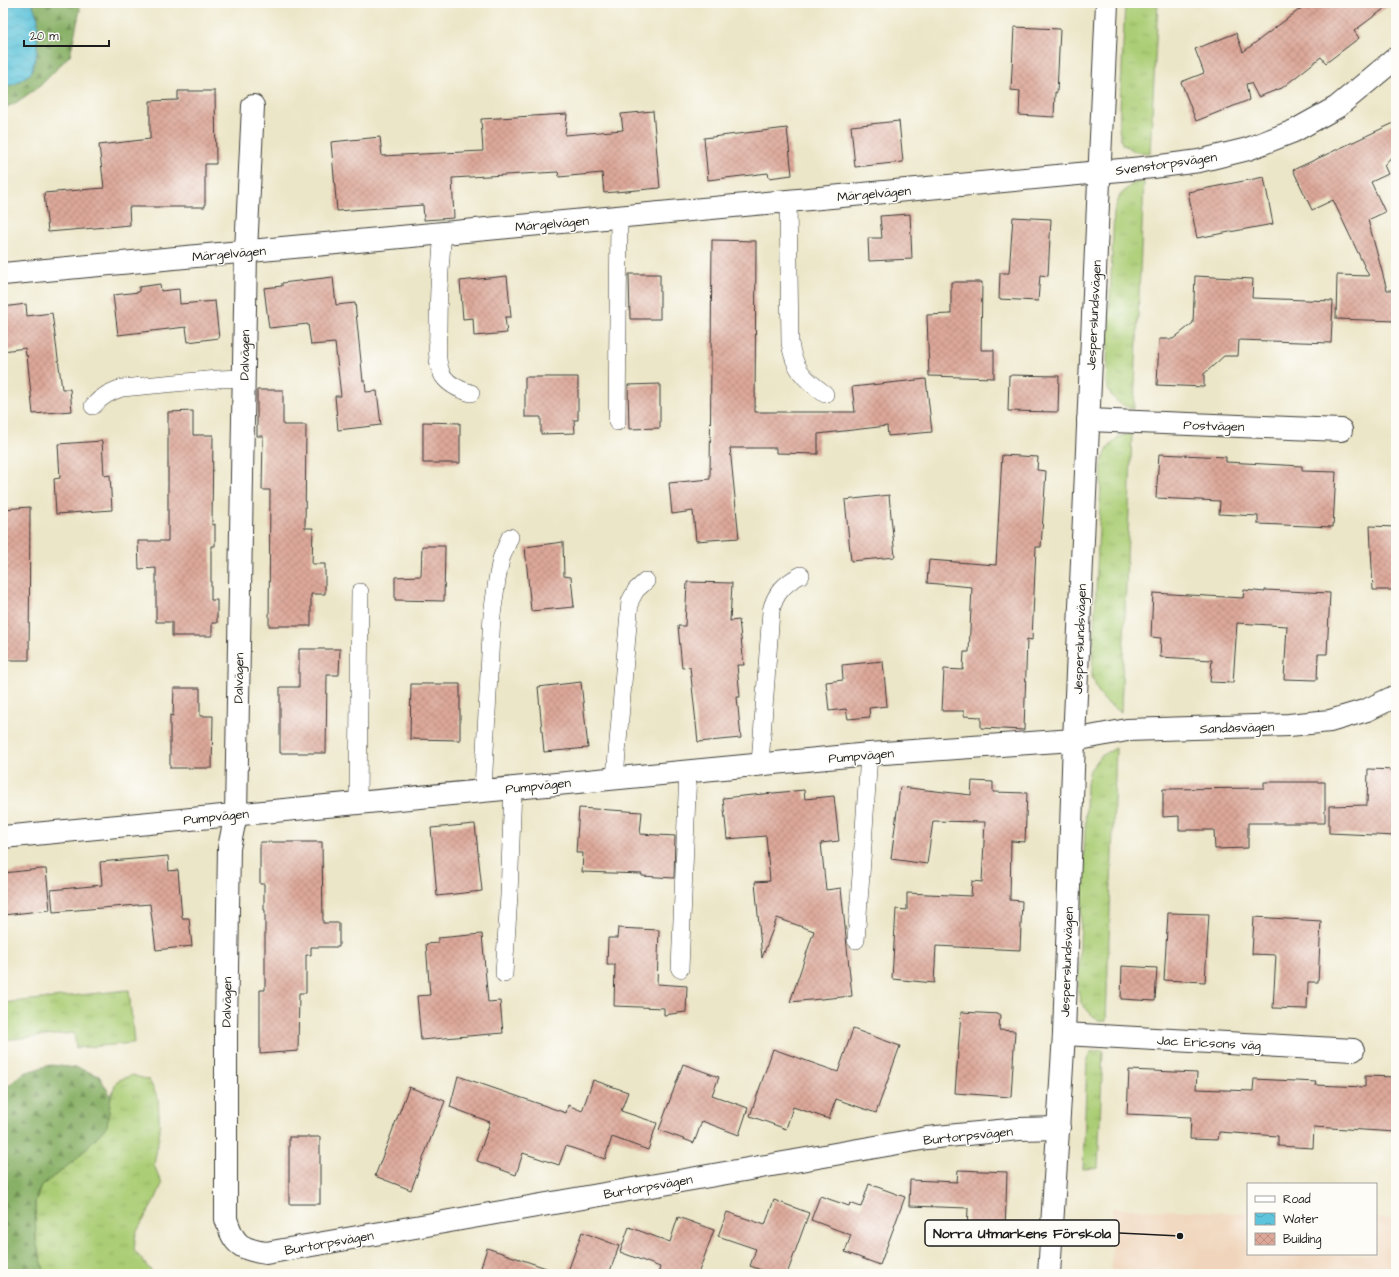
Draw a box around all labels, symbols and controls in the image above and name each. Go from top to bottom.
scale bar [24,22,109,48]
text: 20 m [30,28,59,45]
street label: Svenstorpsvägen [1114,148,1219,181]
street label: Märgelvägen [836,182,912,207]
street label: Märgelvägen [514,212,590,237]
street label: Märgelvägen [191,242,267,267]
street label: Jesperslundsvägen [1082,259,1107,371]
street label: Dalvägen [236,329,255,381]
street label: Postvägen [1183,416,1245,437]
street label: Jesperslundsvägen [1069,583,1092,695]
street label: Dalvägen [230,652,249,704]
street label: Sandåsvägen [1199,718,1275,739]
street label: Pumpvägen [828,744,895,769]
street label: Pumpvägen [504,774,572,799]
street label: Pumpvägen [182,805,250,830]
street label: Jesperslundsvägen [1056,906,1079,1018]
street label: Dalvägen [218,976,237,1028]
street label: Jac Ericsons väg [1156,1031,1262,1056]
street label: Burtorpsvägen [922,1122,1014,1151]
street label: Burtorpsvägen [602,1170,695,1205]
legend [1247,1183,1377,1255]
text: Road [1283,1191,1311,1208]
text: Water [1283,1211,1319,1228]
callout: Norra Utmarkens Förskola [925,1220,1119,1246]
text: Norra Utmarkens Förskola [933,1224,1112,1244]
street label: Burtorpsvägen [283,1226,376,1261]
text: Building [1283,1231,1321,1249]

